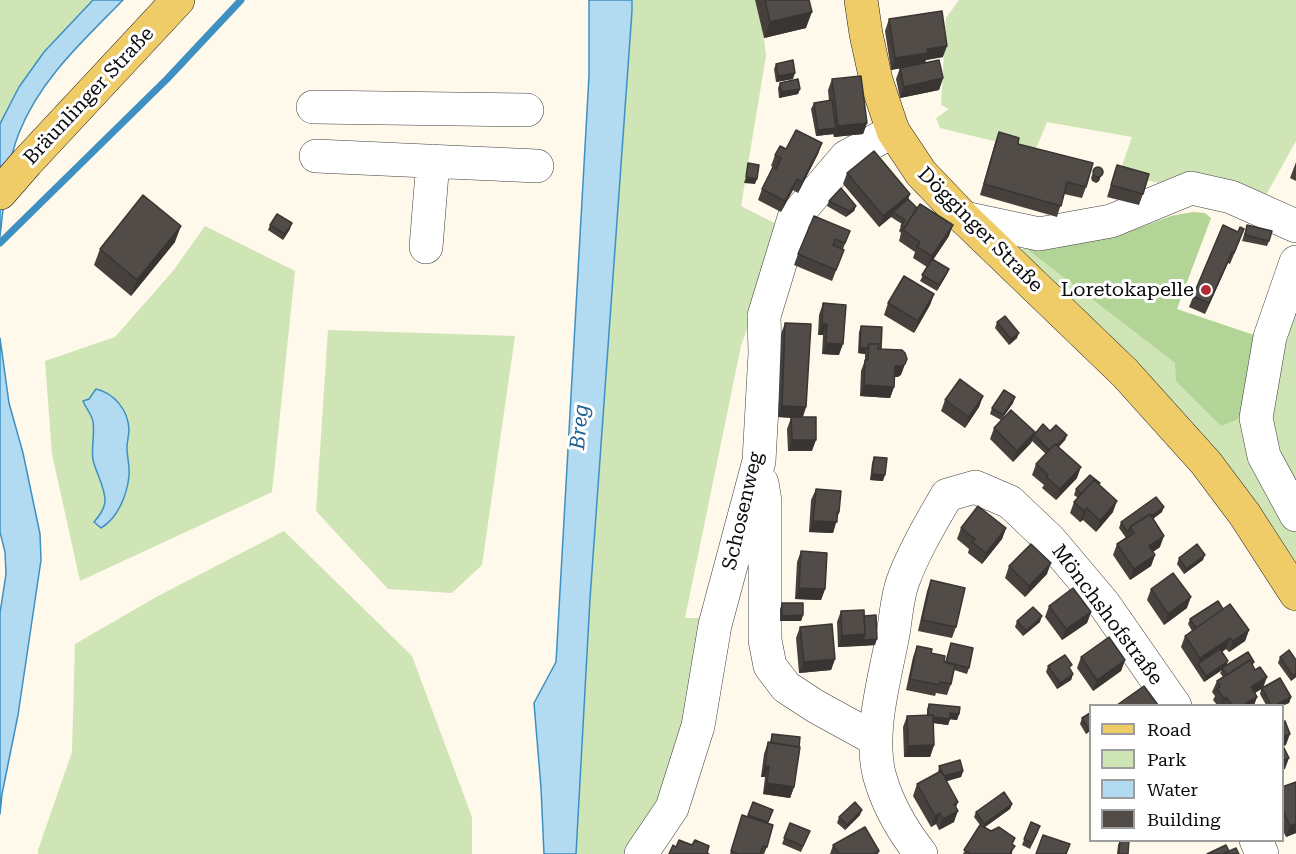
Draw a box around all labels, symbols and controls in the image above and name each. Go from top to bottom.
street label: Bräunlinger Straße [19,22,159,170]
street label: Dögginger Straße [912,162,1048,298]
place label: Loretokapelle [1061,278,1194,302]
marker: Loretokapelle [1199,283,1213,297]
water label: Breg [565,403,595,451]
street label: Schosenweg [718,450,768,572]
street label: Mönchshofstraße [1046,540,1168,690]
legend [1089,704,1284,842]
text: Road [1147,719,1191,740]
text: Park [1147,749,1187,770]
text: Water [1147,779,1198,800]
text: Building [1147,809,1221,830]

